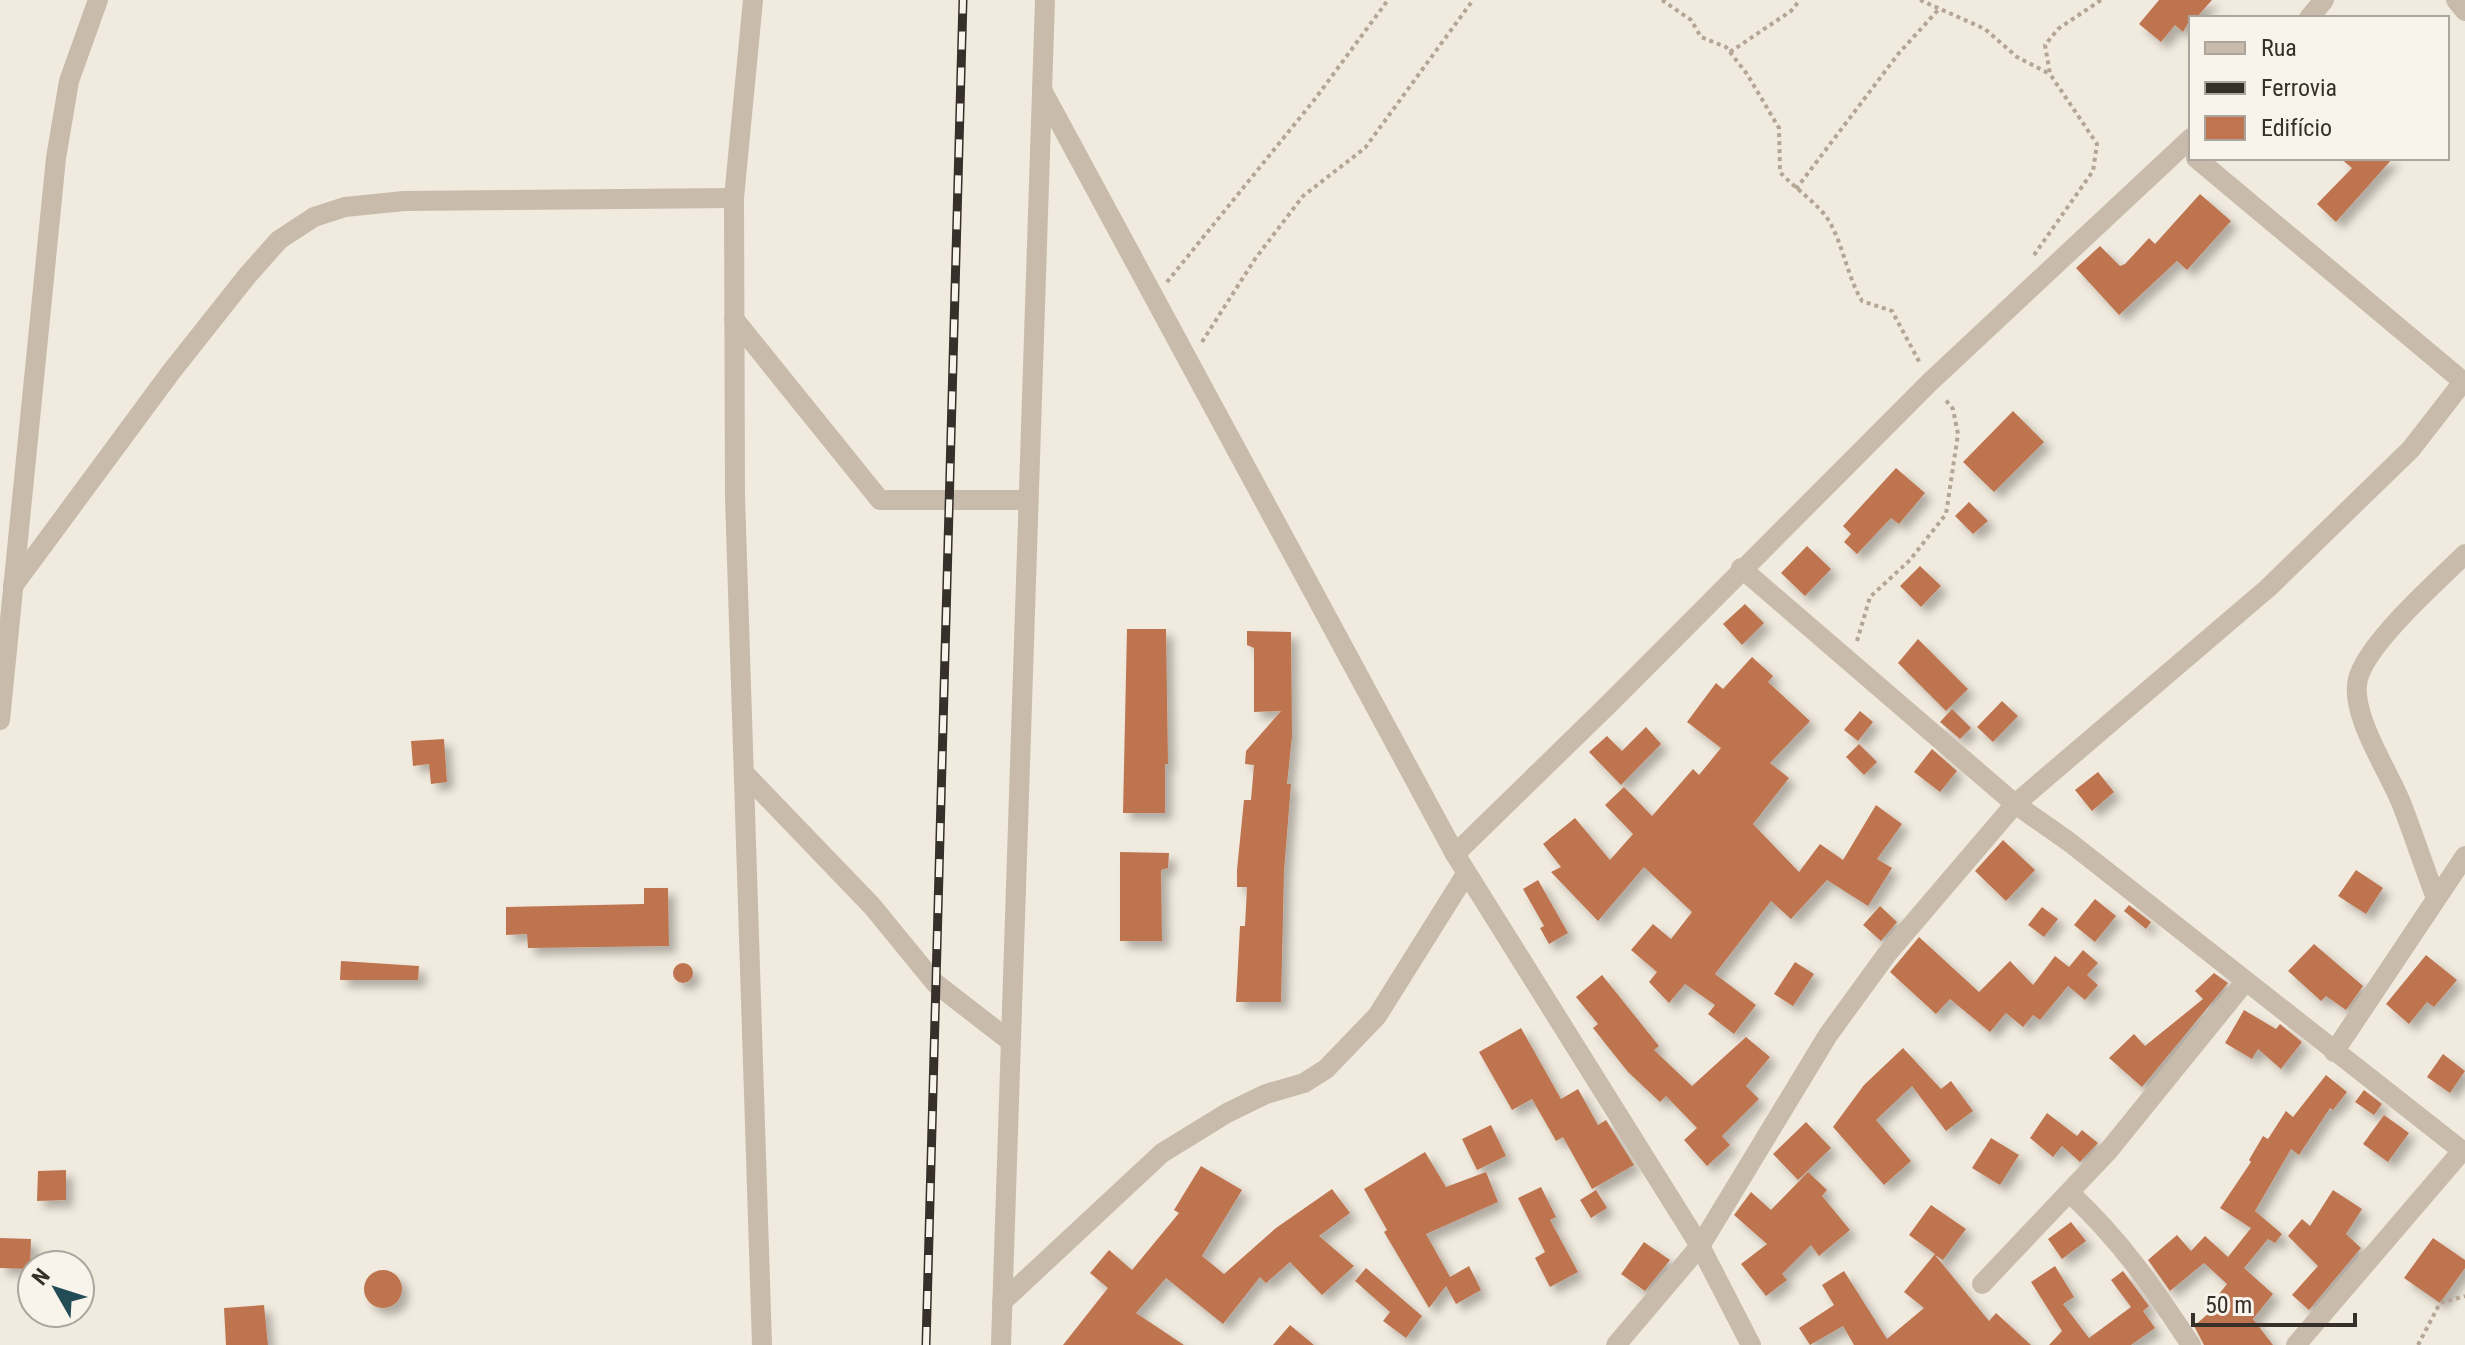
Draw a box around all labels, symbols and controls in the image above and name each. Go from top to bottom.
legend [2189,16,2449,160]
text: Rua [2261,34,2297,62]
text: Ferrovia [2261,74,2337,102]
text: Edifício [2261,114,2332,142]
north arrow [16,1249,96,1329]
text: N [27,1264,55,1290]
scale bar [2193,1277,2355,1327]
text: 50 m [2205,1291,2252,1319]

